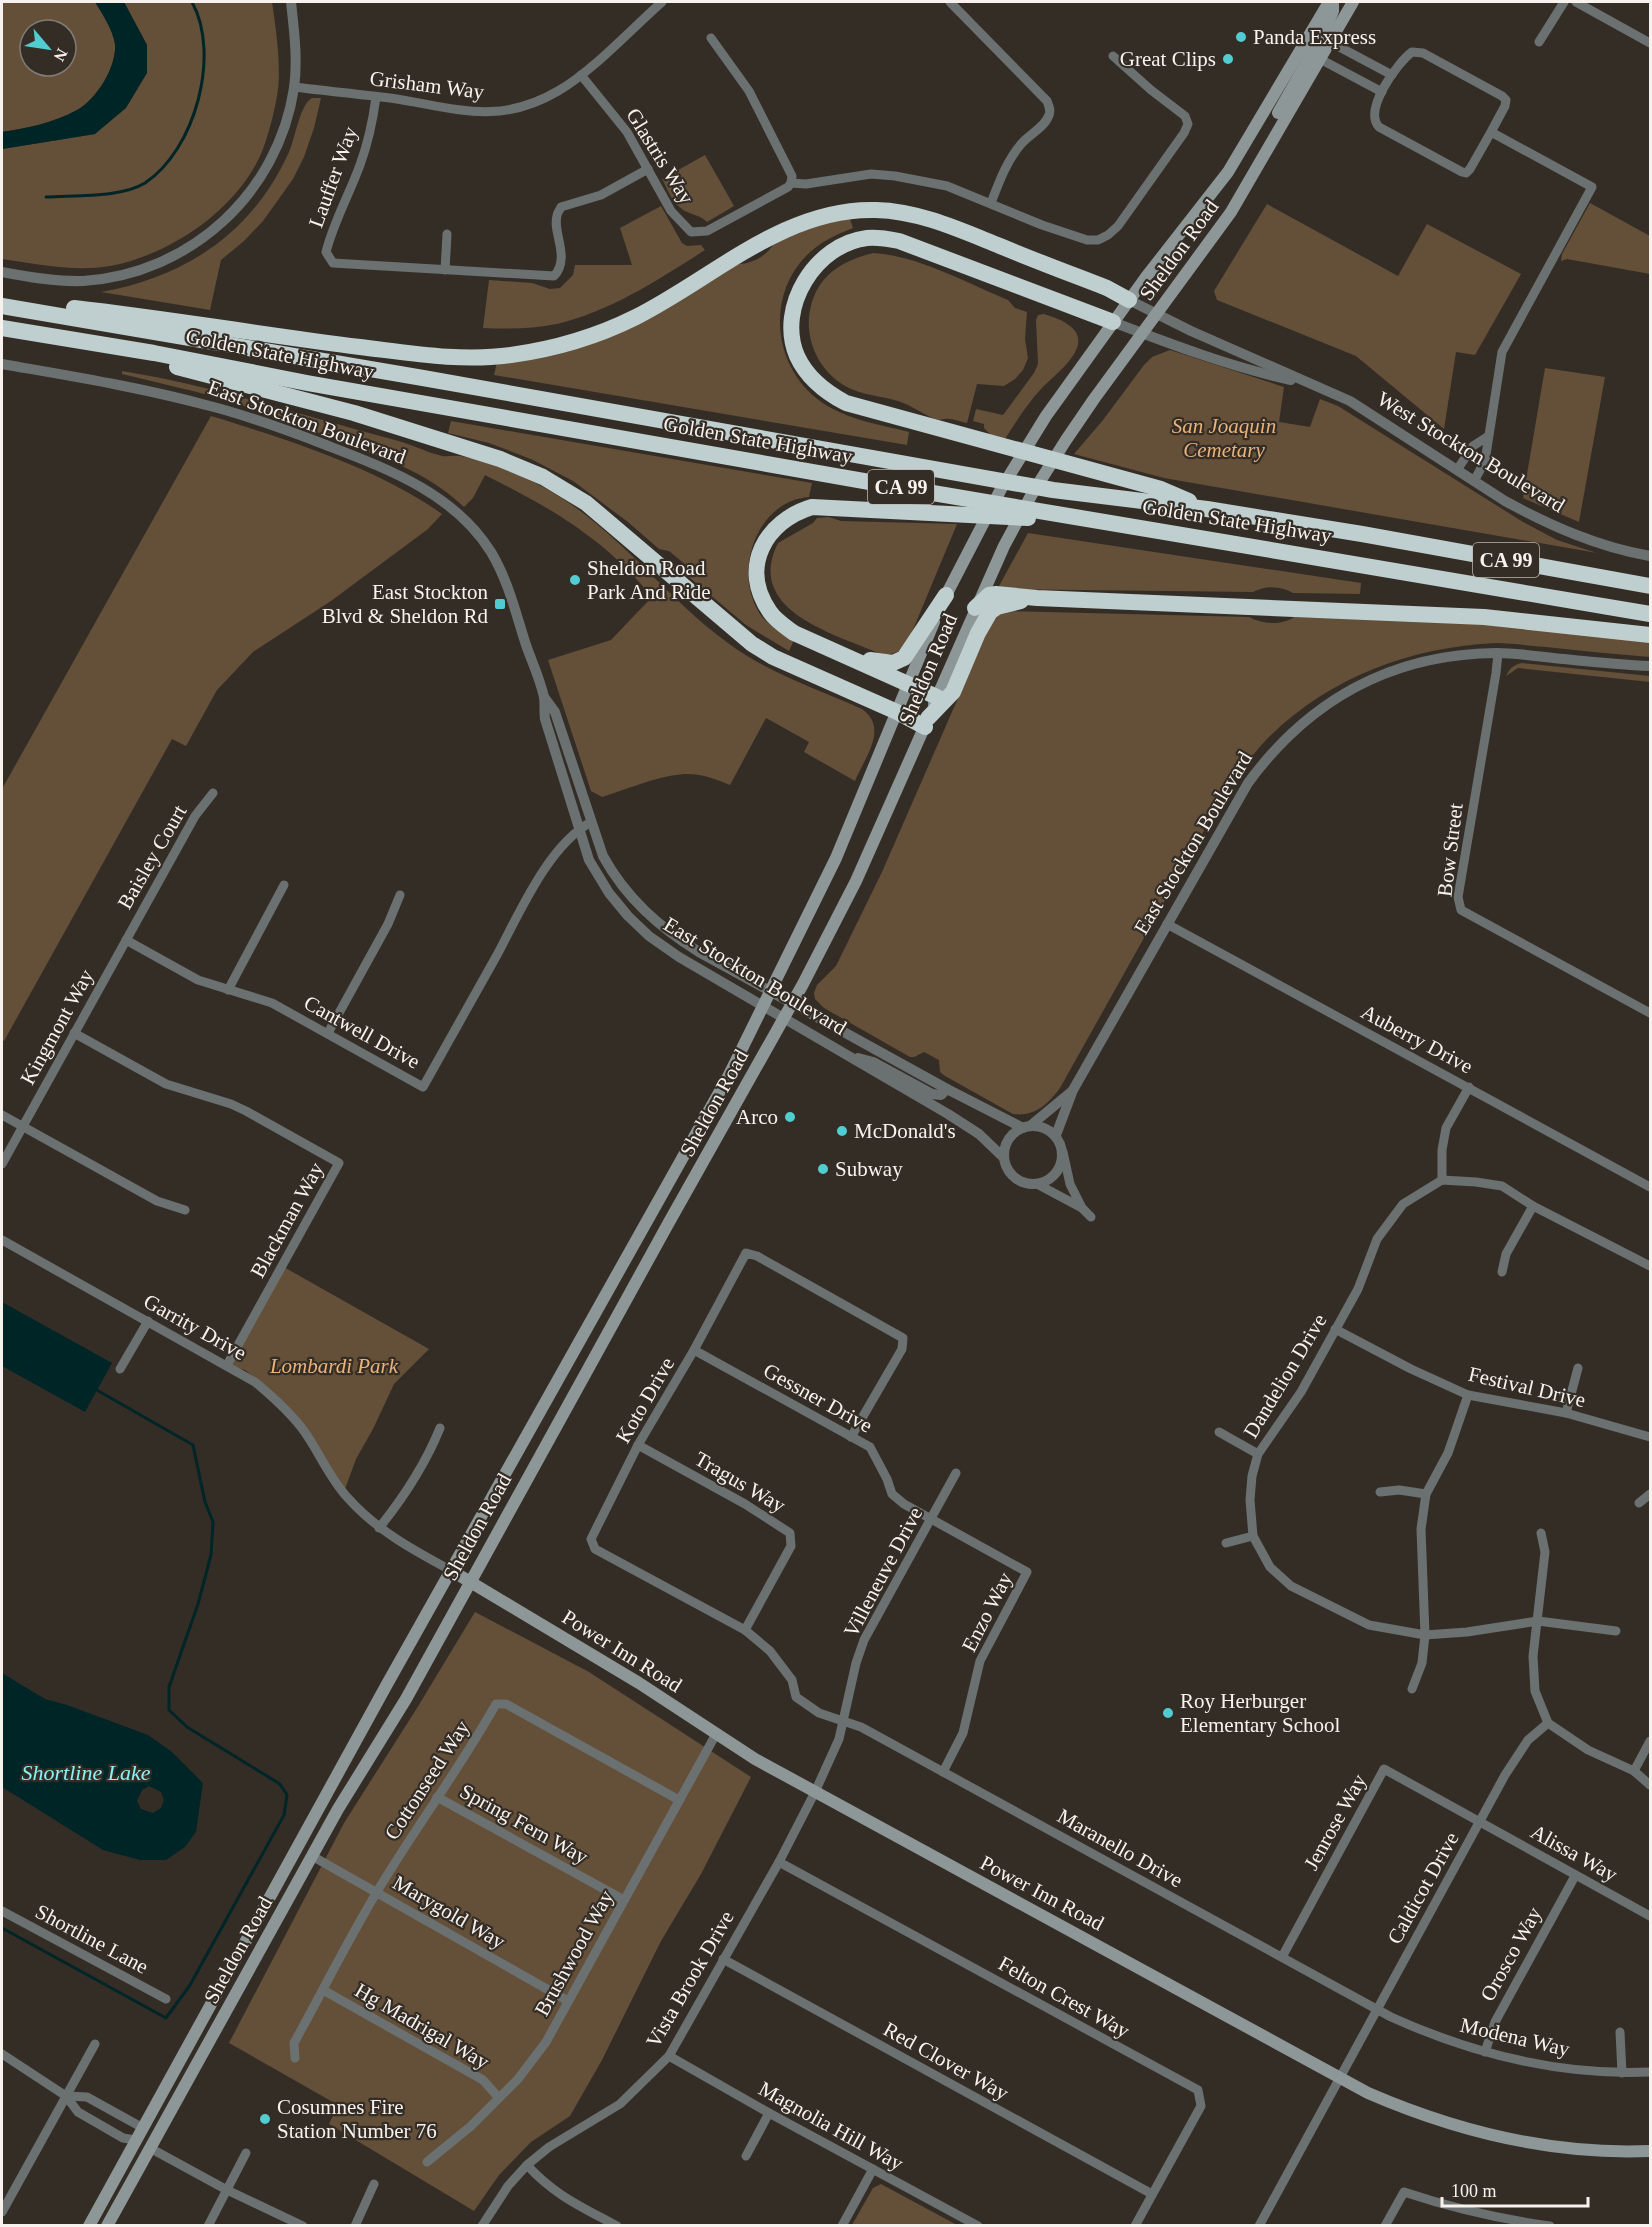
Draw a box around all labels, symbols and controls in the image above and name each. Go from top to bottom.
north arrow [18,18,78,78]
place label: Panda Express [1253,25,1376,49]
marker: Panda Express [1234,30,1248,44]
text: N [50,46,71,65]
place label: Great Clips [1120,47,1216,71]
marker: Great Clips [1221,52,1235,66]
street label: Grisham Way [368,66,486,104]
street label: Glastris Way [621,104,699,209]
street label: Lauffer Way [304,123,362,231]
street label: Sheldon Road [1134,195,1224,305]
street label: Golden State Highway [184,324,377,384]
street label: East Stockton Boulevard [205,375,410,469]
street label: West Stockton Boulevard [1373,387,1569,518]
street label: Golden State Highway [662,412,855,469]
park label: San Joaquin Cemetary [1172,414,1276,462]
road number: CA 99 [868,470,934,504]
street label: Golden State Highway [1141,494,1334,548]
road number: CA 99 [1473,543,1539,577]
place label: Sheldon Road Park And Ride [587,556,711,604]
marker: Sheldon Road Park And Ride [568,573,582,587]
place label: East Stockton Blvd & Sheldon Rd [322,580,488,628]
marker: East Stockton Blvd & Sheldon Rd [493,597,507,611]
street label: Sheldon Road [894,609,962,728]
street label: East Stockton Boulevard [1129,747,1257,939]
street label: Baisley Court [113,801,191,913]
street label: Bow Street [1432,802,1468,898]
street label: East Stockton Boulevard [659,912,851,1040]
street label: Kingmont Way [15,965,99,1089]
street label: Cantwell Drive [300,990,424,1074]
street label: Auberry Drive [1357,1000,1477,1078]
street label: Sheldon Road [675,1045,753,1161]
place label: Arco [736,1105,778,1129]
marker: Arco [783,1110,797,1124]
place label: McDonald's [854,1119,956,1143]
marker: McDonald's [835,1124,849,1138]
place label: Subway [835,1157,903,1181]
street label: Blackman Way [245,1158,329,1282]
marker: Subway [816,1162,830,1176]
street label: Garrity Drive [139,1289,251,1365]
street label: Dandelion Drive [1239,1310,1331,1442]
street label: Koto Drive [611,1353,679,1447]
park label: Lombardi Park [269,1354,399,1378]
street label: Gessner Drive [759,1358,877,1438]
street label: Festival Drive [1466,1362,1588,1412]
street label: Tragus Way [691,1447,790,1518]
street label: Sheldon Road [438,1469,516,1585]
street label: Villeneuve Drive [839,1503,927,1641]
street label: Enzo Way [957,1568,1017,1656]
street label: Power Inn Road [558,1605,687,1698]
place label: Roy Herburger Elementary School [1180,1689,1341,1737]
marker: Roy Herburger Elementary School [1161,1706,1175,1720]
street label: Cottonseed Way [380,1715,475,1844]
water label: Shortline Lake [22,1760,151,1785]
street label: Jenrose Way [1299,1769,1371,1874]
street label: Spring Fern Way [456,1779,593,1869]
street label: Maranello Drive [1053,1804,1187,1892]
street label: Alissa Way [1526,1819,1622,1887]
street label: Caldicot Drive [1382,1828,1464,1948]
street label: Power Inn Road [976,1850,1108,1936]
street label: Marygold Way [389,1870,510,1954]
street label: Brushwood Way [530,1886,619,2020]
street label: Sheldon Road [199,1892,277,2008]
street label: Shortline Lane [32,1899,152,1979]
street label: Orosco Way [1475,1902,1547,2005]
street label: Vista Brook Drive [641,1906,739,2052]
street label: Felton Crest Way [994,1951,1134,2043]
street label: Hg Madrigal Way [351,1978,494,2074]
street label: Modena Way [1458,2013,1573,2061]
street label: Red Clover Way [879,2017,1013,2105]
street label: Magnolia Hill Way [755,2076,908,2176]
place label: Cosumnes Fire Station Number 76 [277,2095,437,2143]
marker: Cosumnes Fire Station Number 76 [258,2112,272,2126]
scale bar [1442,2170,1588,2208]
text: 100 m [1451,2181,1497,2201]

